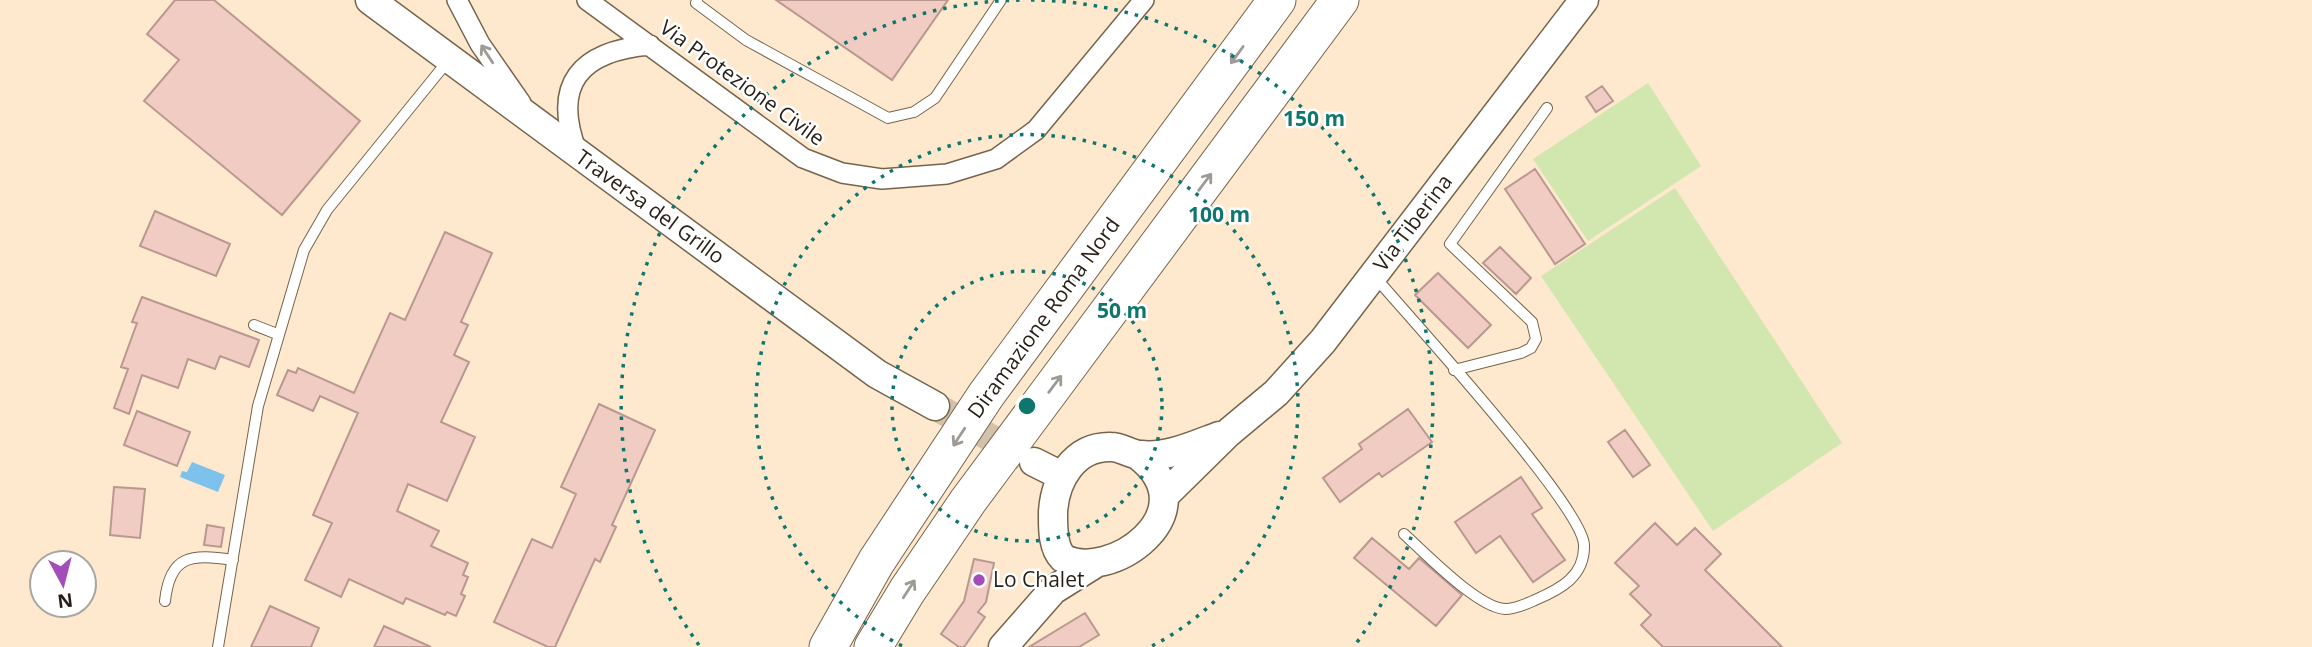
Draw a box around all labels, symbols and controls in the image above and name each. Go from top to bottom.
street label: Via Protezione Civile [655,13,831,152]
one-way arrow [479,45,494,64]
one-way arrow [1230,45,1244,64]
text: 150 m [1283,104,1345,132]
street label: Traversa del Grillo [571,143,731,270]
street label: Via Tiberina [1366,168,1458,277]
one-way arrow [1198,173,1213,191]
text: 100 m [1188,200,1250,228]
street label: Diramazione Roma Nord [961,211,1126,423]
text: 50 m [1097,296,1147,324]
one-way arrow [1048,375,1063,394]
centre of rings [1015,394,1039,418]
one-way arrow [951,427,966,446]
north arrow [28,549,98,619]
place label: Lo Chalet [993,565,1084,593]
marker: Lo Chalet [971,572,987,588]
one-way arrow [902,579,916,599]
text: N [56,587,74,615]

